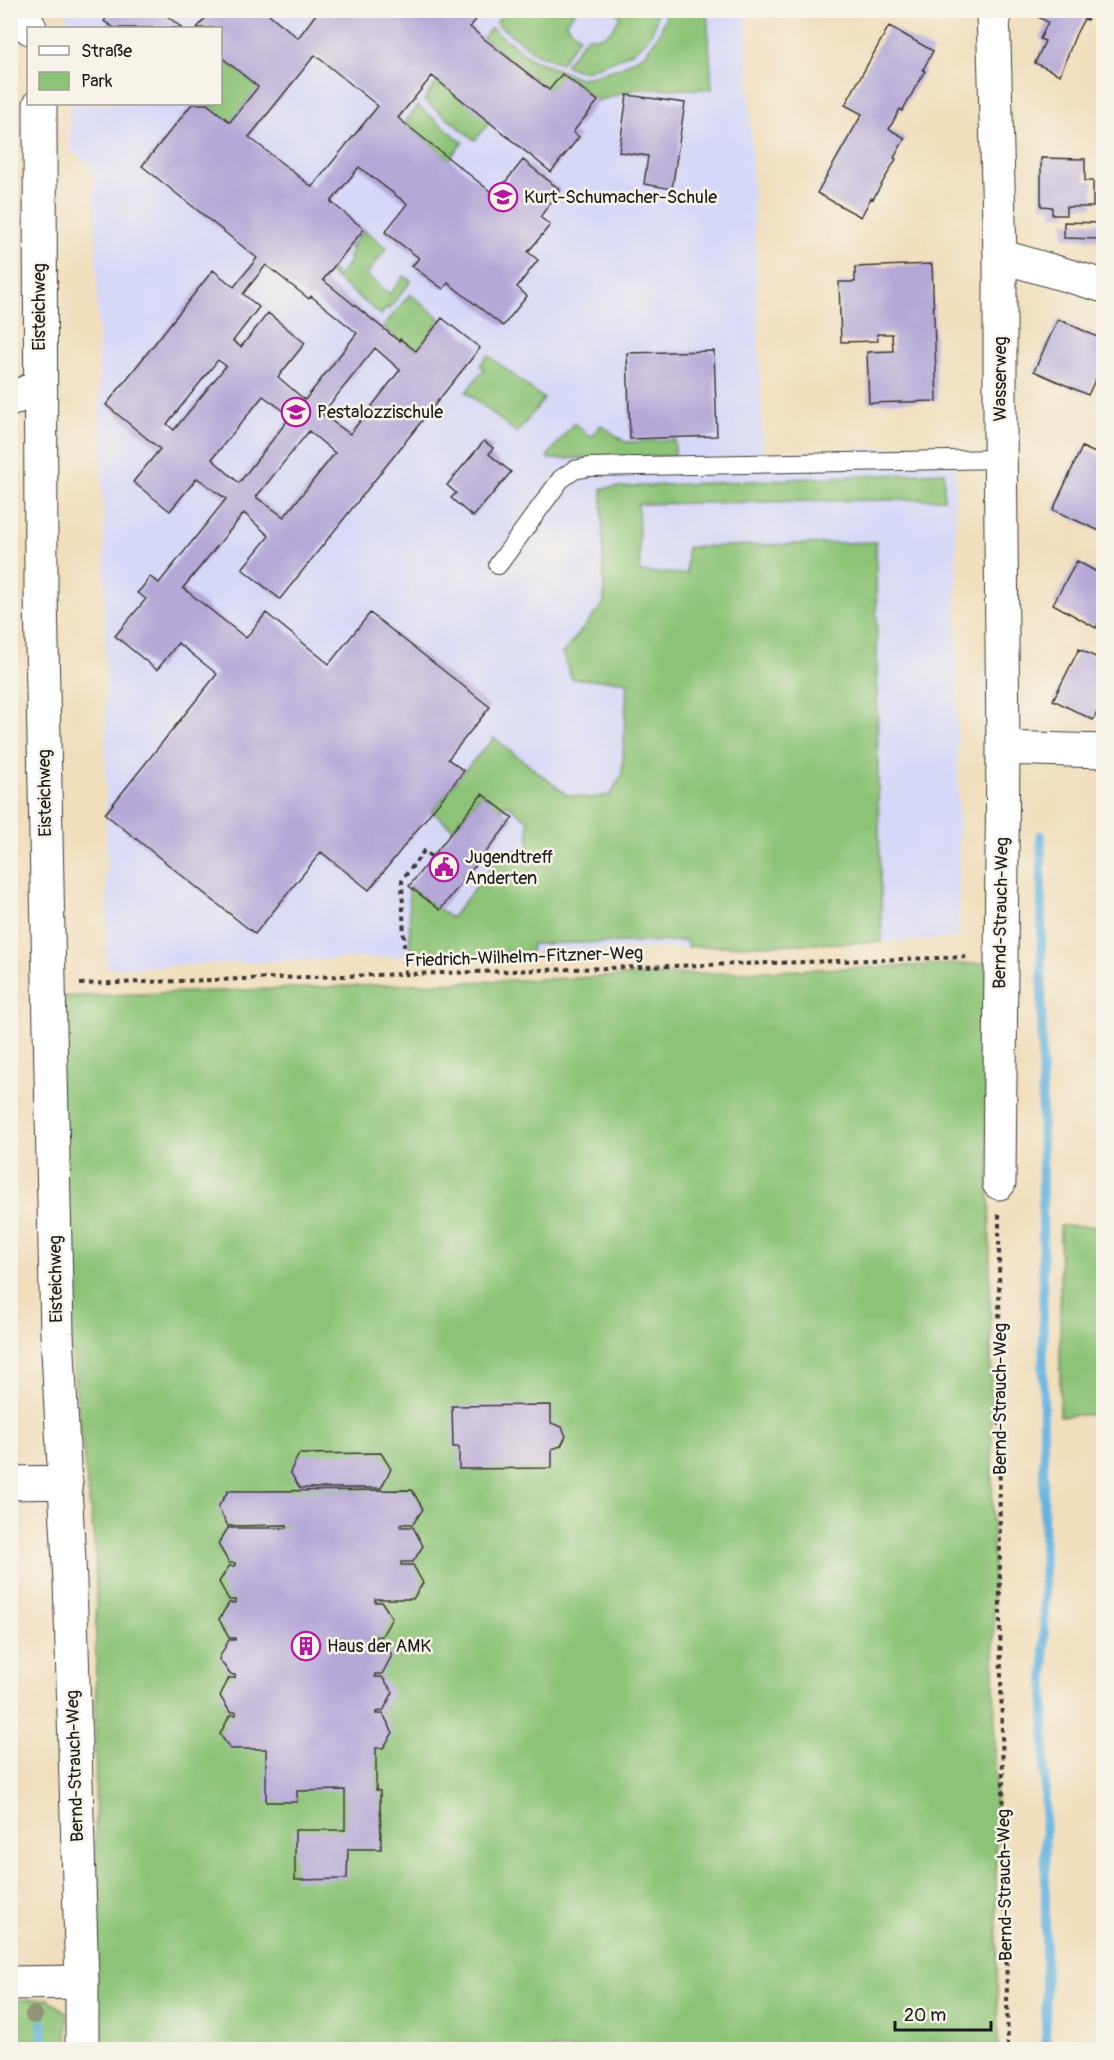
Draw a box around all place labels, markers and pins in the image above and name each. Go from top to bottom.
school or university icon: Kurt-Schumacher-Schule [487,181,519,213]
place label: Kurt-Schumacher-Schule [524,186,717,209]
school or university icon: Pestalozzischule [280,396,312,428]
place label: Pestalozzischule [317,401,443,424]
place label: Jugendtreff Anderten [465,846,553,890]
public building icon: Jugendtreff Anderten [428,851,460,883]
building icon: Haus der AMK [290,1630,322,1662]
place label: Haus der AMK [327,1635,431,1658]

